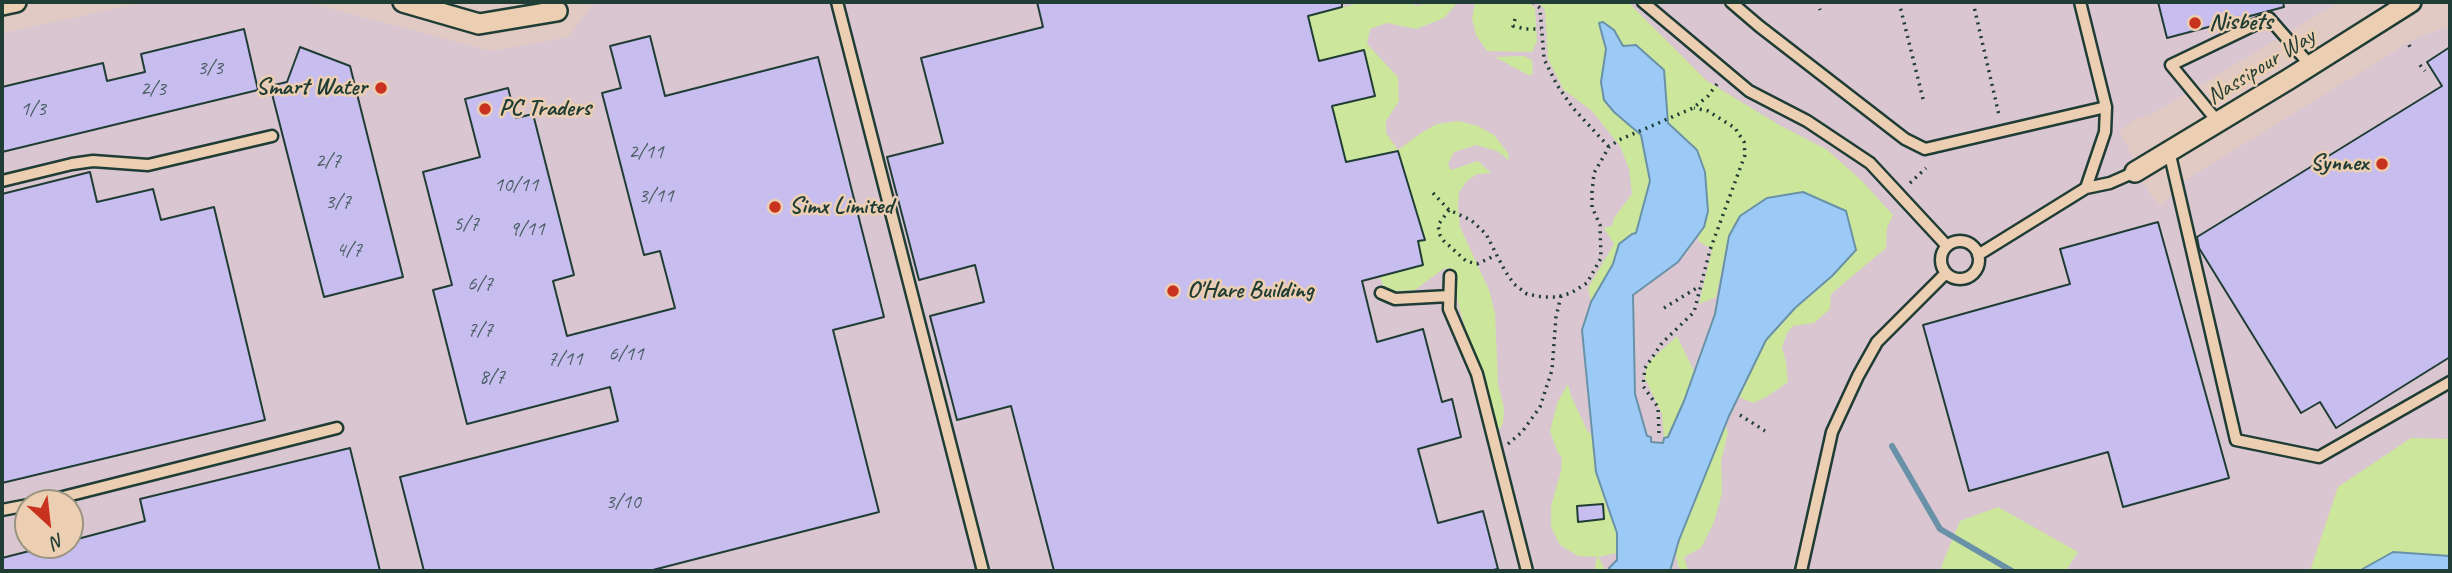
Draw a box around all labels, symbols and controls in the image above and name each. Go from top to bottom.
place label: Nisbets [2209,9,2272,37]
marker: Nisbets [2187,15,2203,31]
street label: Nassipour Way [2202,22,2320,112]
house number: 3/3 [197,55,223,81]
place label: Smart Water [256,74,367,102]
house number: 2/3 [140,76,166,102]
marker: Smart Water [373,80,389,96]
place label: PC Traders [499,95,591,123]
house number: 1/3 [20,96,46,122]
marker: PC Traders [477,101,493,117]
house number: 2/11 [628,139,664,165]
house number: 2/7 [315,148,341,174]
place label: Synnex [2310,150,2368,178]
marker: Synnex [2374,156,2390,172]
house number: 10/11 [494,172,538,198]
house number: 3/11 [638,183,674,209]
house number: 3/7 [325,189,351,215]
place label: Simx Limited [789,193,893,221]
marker: Simx Limited [767,199,783,215]
house number: 5/7 [453,211,479,237]
house number: 9/11 [509,216,545,242]
house number: 4/7 [336,237,362,263]
house number: 6/7 [467,271,493,297]
place label: O'Hare Building [1187,277,1313,305]
marker: O'Hare Building [1165,283,1181,299]
house number: 7/7 [467,317,493,343]
house number: 6/11 [608,341,644,367]
house number: 7/11 [547,346,583,372]
house number: 8/7 [479,364,505,390]
north arrow [14,489,84,559]
house number: 3/10 [605,489,641,515]
text: N [47,528,68,554]

